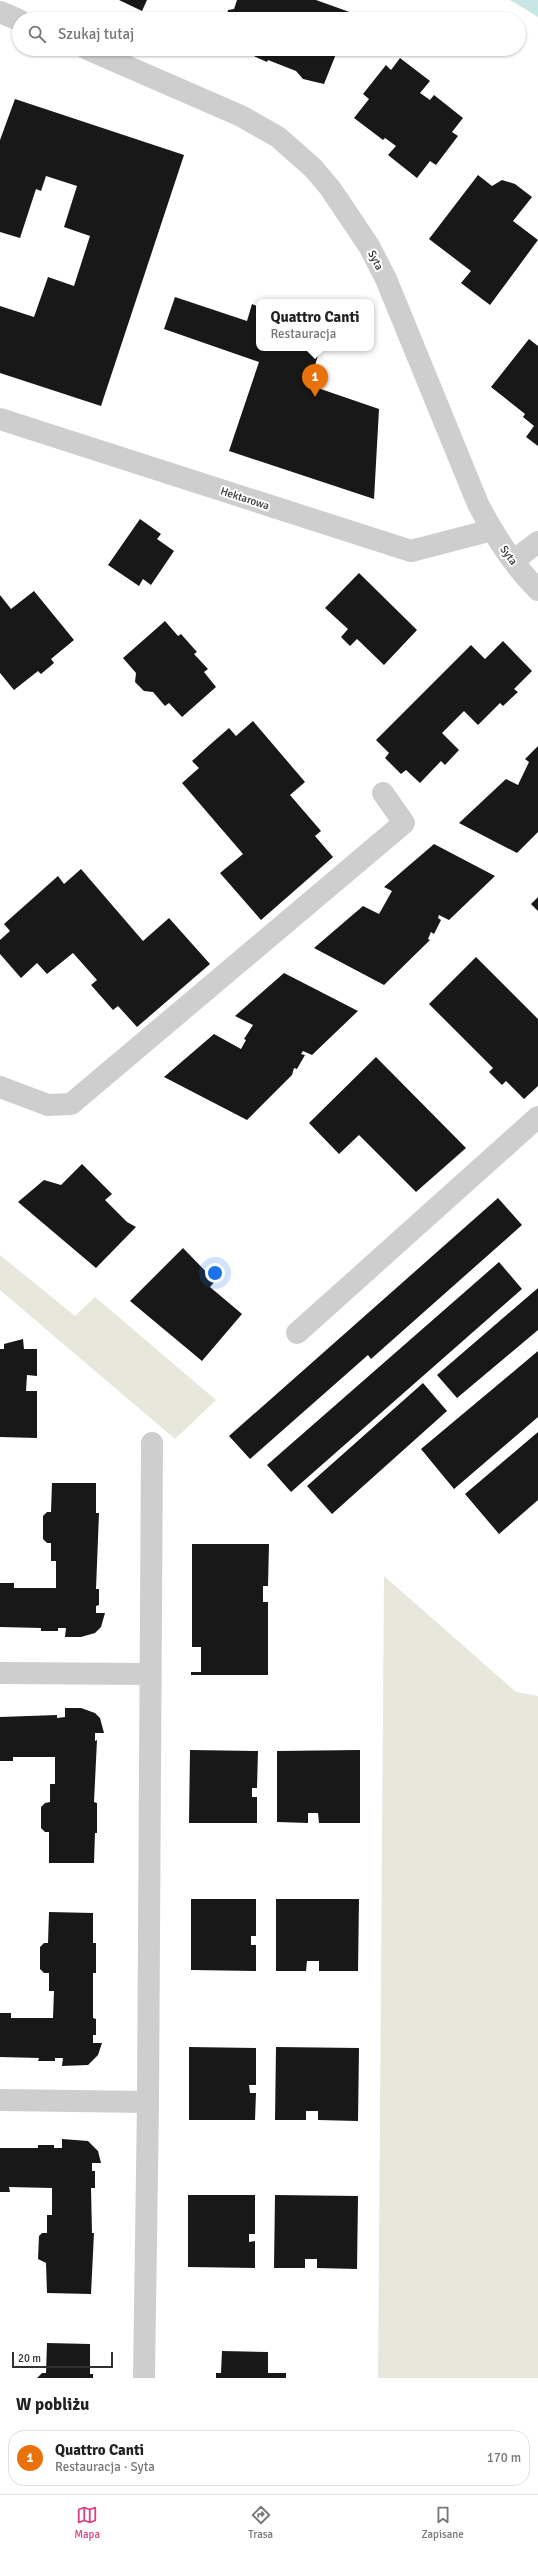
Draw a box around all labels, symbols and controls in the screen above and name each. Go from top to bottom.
search box [12,12,526,56]
icon: search [26,23,48,45]
text: Szukaj tutaj [58,25,134,43]
street label: Syta [365,248,386,273]
popup [256,299,374,351]
text: Quattro Canti [270,308,360,326]
text: Restauracja [270,326,336,342]
pin: 1 [302,364,328,397]
street label: Hektarowa [219,484,271,513]
street label: Syta [497,543,520,568]
your location [205,1263,225,1283]
scale bar [12,2350,113,2369]
text: 20 m [18,2352,41,2365]
text: W pobliżu [16,2394,89,2415]
text: Quattro Canti [55,2441,144,2459]
text: 1 [26,2450,34,2466]
text: 170 m [487,2450,521,2466]
text: Restauracja · Syta [55,2459,155,2475]
tab: Mapa [74,2504,100,2541]
tab: Trasa [248,2504,273,2541]
tab: Zapisane [422,2504,464,2541]

